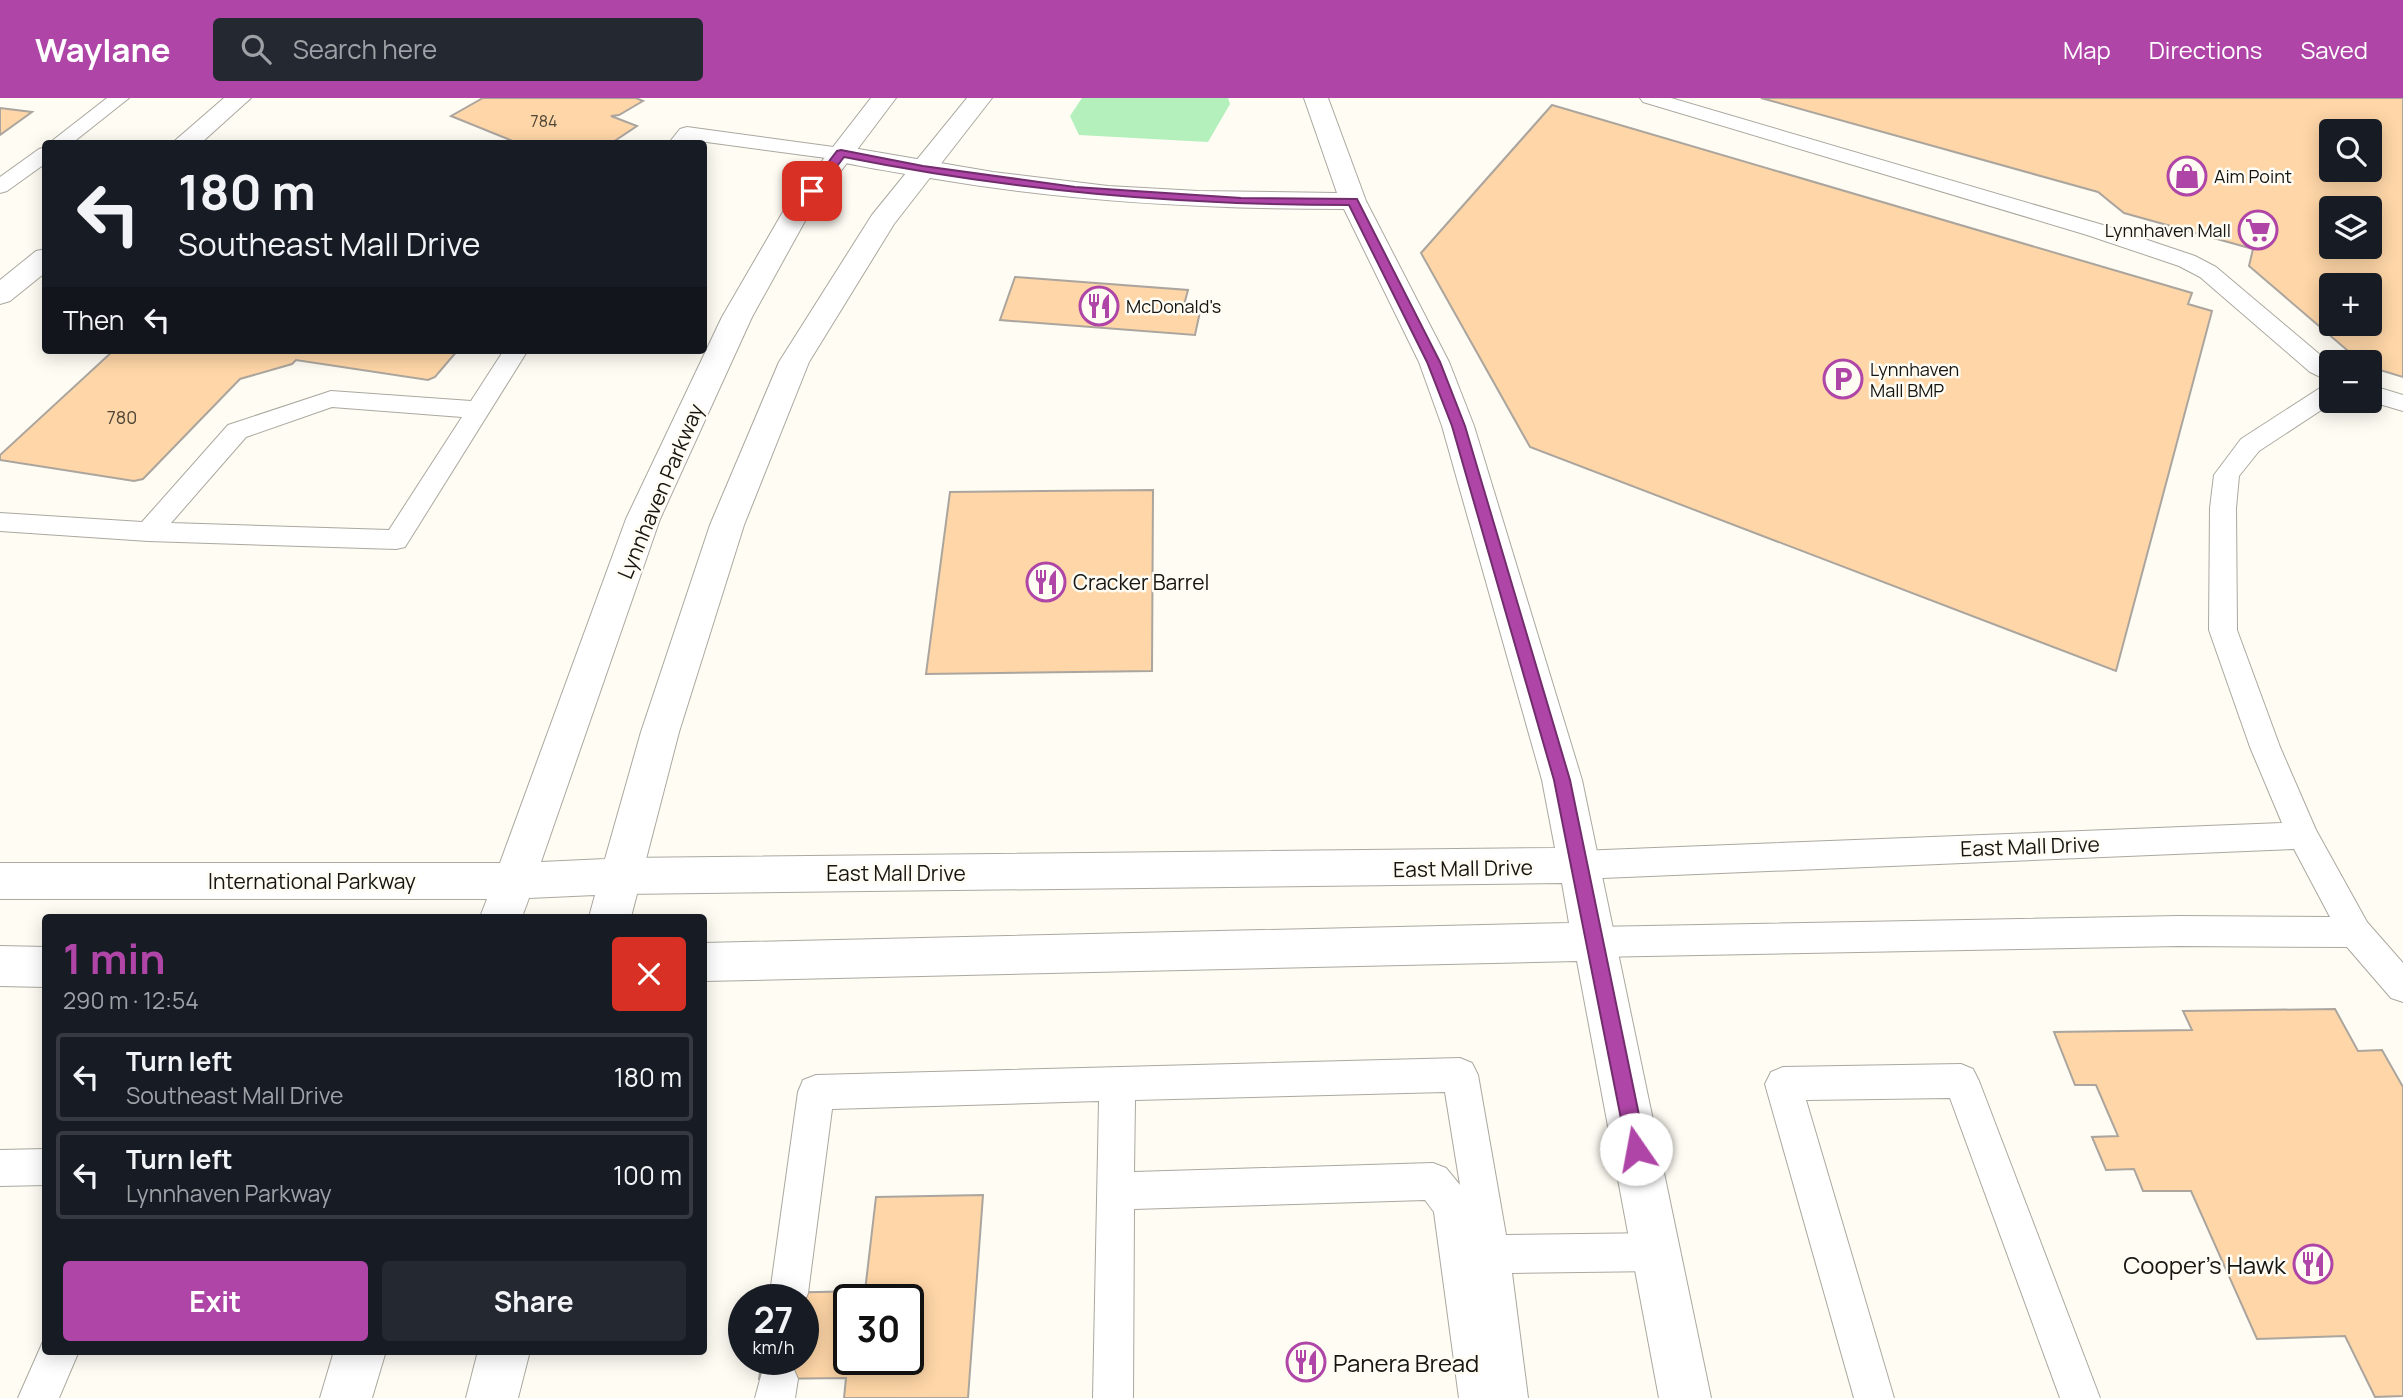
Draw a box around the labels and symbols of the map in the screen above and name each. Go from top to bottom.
house number: 784 [531,110,557,132]
shop icon: Aim Point [2166,155,2208,197]
pin [782,161,842,221]
place label: Aim Point [2214,164,2292,188]
supermarket icon: Lynnhaven Mall [2237,209,2279,251]
place label: Lynnhaven Mall [2105,218,2231,242]
restaurant icon: McDonald's [1078,285,1120,327]
place label: McDonald's [1126,294,1221,318]
place label: Lynnhaven Mall BMP [1870,357,1959,402]
parking icon: Lynnhaven Mall BMP [1822,358,1864,400]
street label: Lynnhaven Parkway [610,399,710,583]
house number: 780 [107,405,137,429]
restaurant icon: Cracker Barrel [1025,561,1067,603]
place label: Cracker Barrel [1073,568,1209,596]
street label: East Mall Drive [1960,830,2100,862]
street label: East Mall Drive [1393,853,1533,883]
street label: East Mall Drive [826,859,966,887]
street label: International Parkway [208,867,416,895]
position arrow [1599,1112,1673,1186]
restaurant icon: Cooper's Hawk [2292,1243,2334,1285]
place label: Cooper's Hawk [2123,1248,2287,1281]
speed limit sign: 30 [833,1284,924,1375]
restaurant icon: Panera Bread [1285,1341,1327,1383]
place label: Panera Bread [1333,1346,1479,1379]

